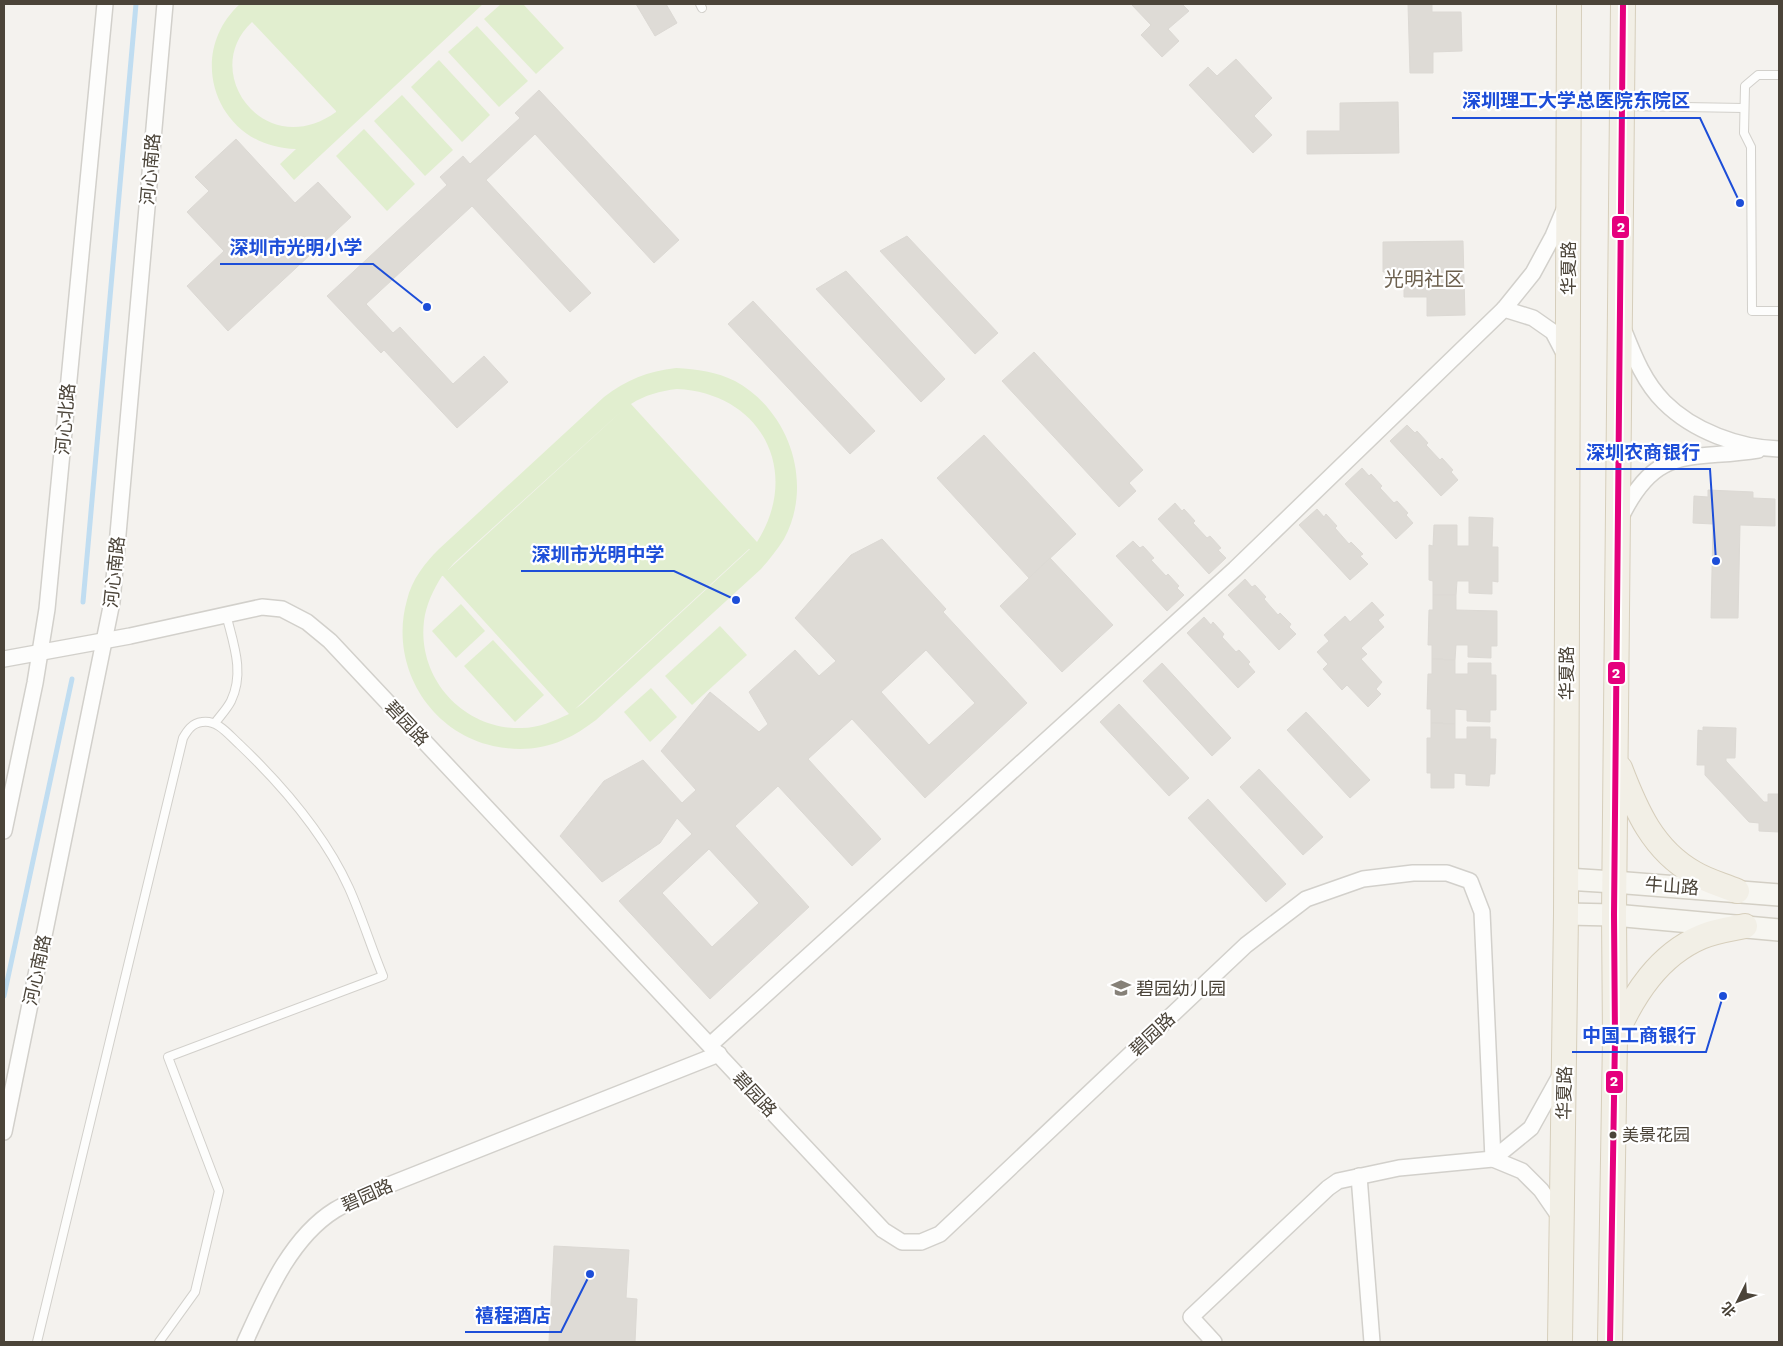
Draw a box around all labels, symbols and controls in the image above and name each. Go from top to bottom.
callout: 深圳理工大学总医院东院区 [1452,84,1700,118]
text: 深圳理工大学总医院东院区 [1462,89,1690,112]
street label: 河心南路 [136,132,164,206]
line badge: 2 [1611,215,1630,239]
text: 2 [1617,219,1625,235]
callout: 深圳市光明小学 [220,230,373,264]
text: 深圳市光明小学 [229,236,363,259]
street label: 华夏路 [1558,241,1579,295]
district label: 光明社区 [1384,267,1464,291]
street label: 河心北路 [51,382,79,456]
callout: 深圳农商银行 [1576,435,1710,469]
text: 深圳农商银行 [1586,441,1700,464]
street label: 河心南路 [100,535,128,609]
callout: 深圳市光明中学 [521,537,674,571]
text: 深圳市光明中学 [531,543,665,566]
street label: 华夏路 [1556,646,1577,700]
line badge: 2 [1607,661,1626,685]
text: 2 [1612,665,1620,681]
street label: 碧园路 [381,696,433,750]
street label: 牛山路 [1644,874,1700,898]
street label: 河心南路 [19,933,55,1007]
school or university icon: 碧园幼儿园 [1110,977,1132,999]
place label: 碧园幼儿园 [1136,978,1226,999]
street label: 碧园路 [1125,1008,1179,1060]
callout: 中国工商银行 [1572,1018,1706,1052]
text: 中国工商银行 [1582,1024,1696,1047]
street label: 华夏路 [1553,1066,1575,1120]
street label: 碧园路 [729,1067,781,1121]
line badge: 2 [1605,1070,1624,1094]
text: 2 [1610,1073,1618,1089]
place label: 美景花园 [1622,1125,1690,1145]
marker: 美景花园 [1608,1130,1618,1140]
street label: 碧园路 [338,1174,396,1216]
north arrow [1713,1276,1763,1326]
callout: 禧程酒店 [465,1298,561,1332]
text: 北 [1718,1299,1739,1320]
text: 禧程酒店 [475,1304,551,1327]

